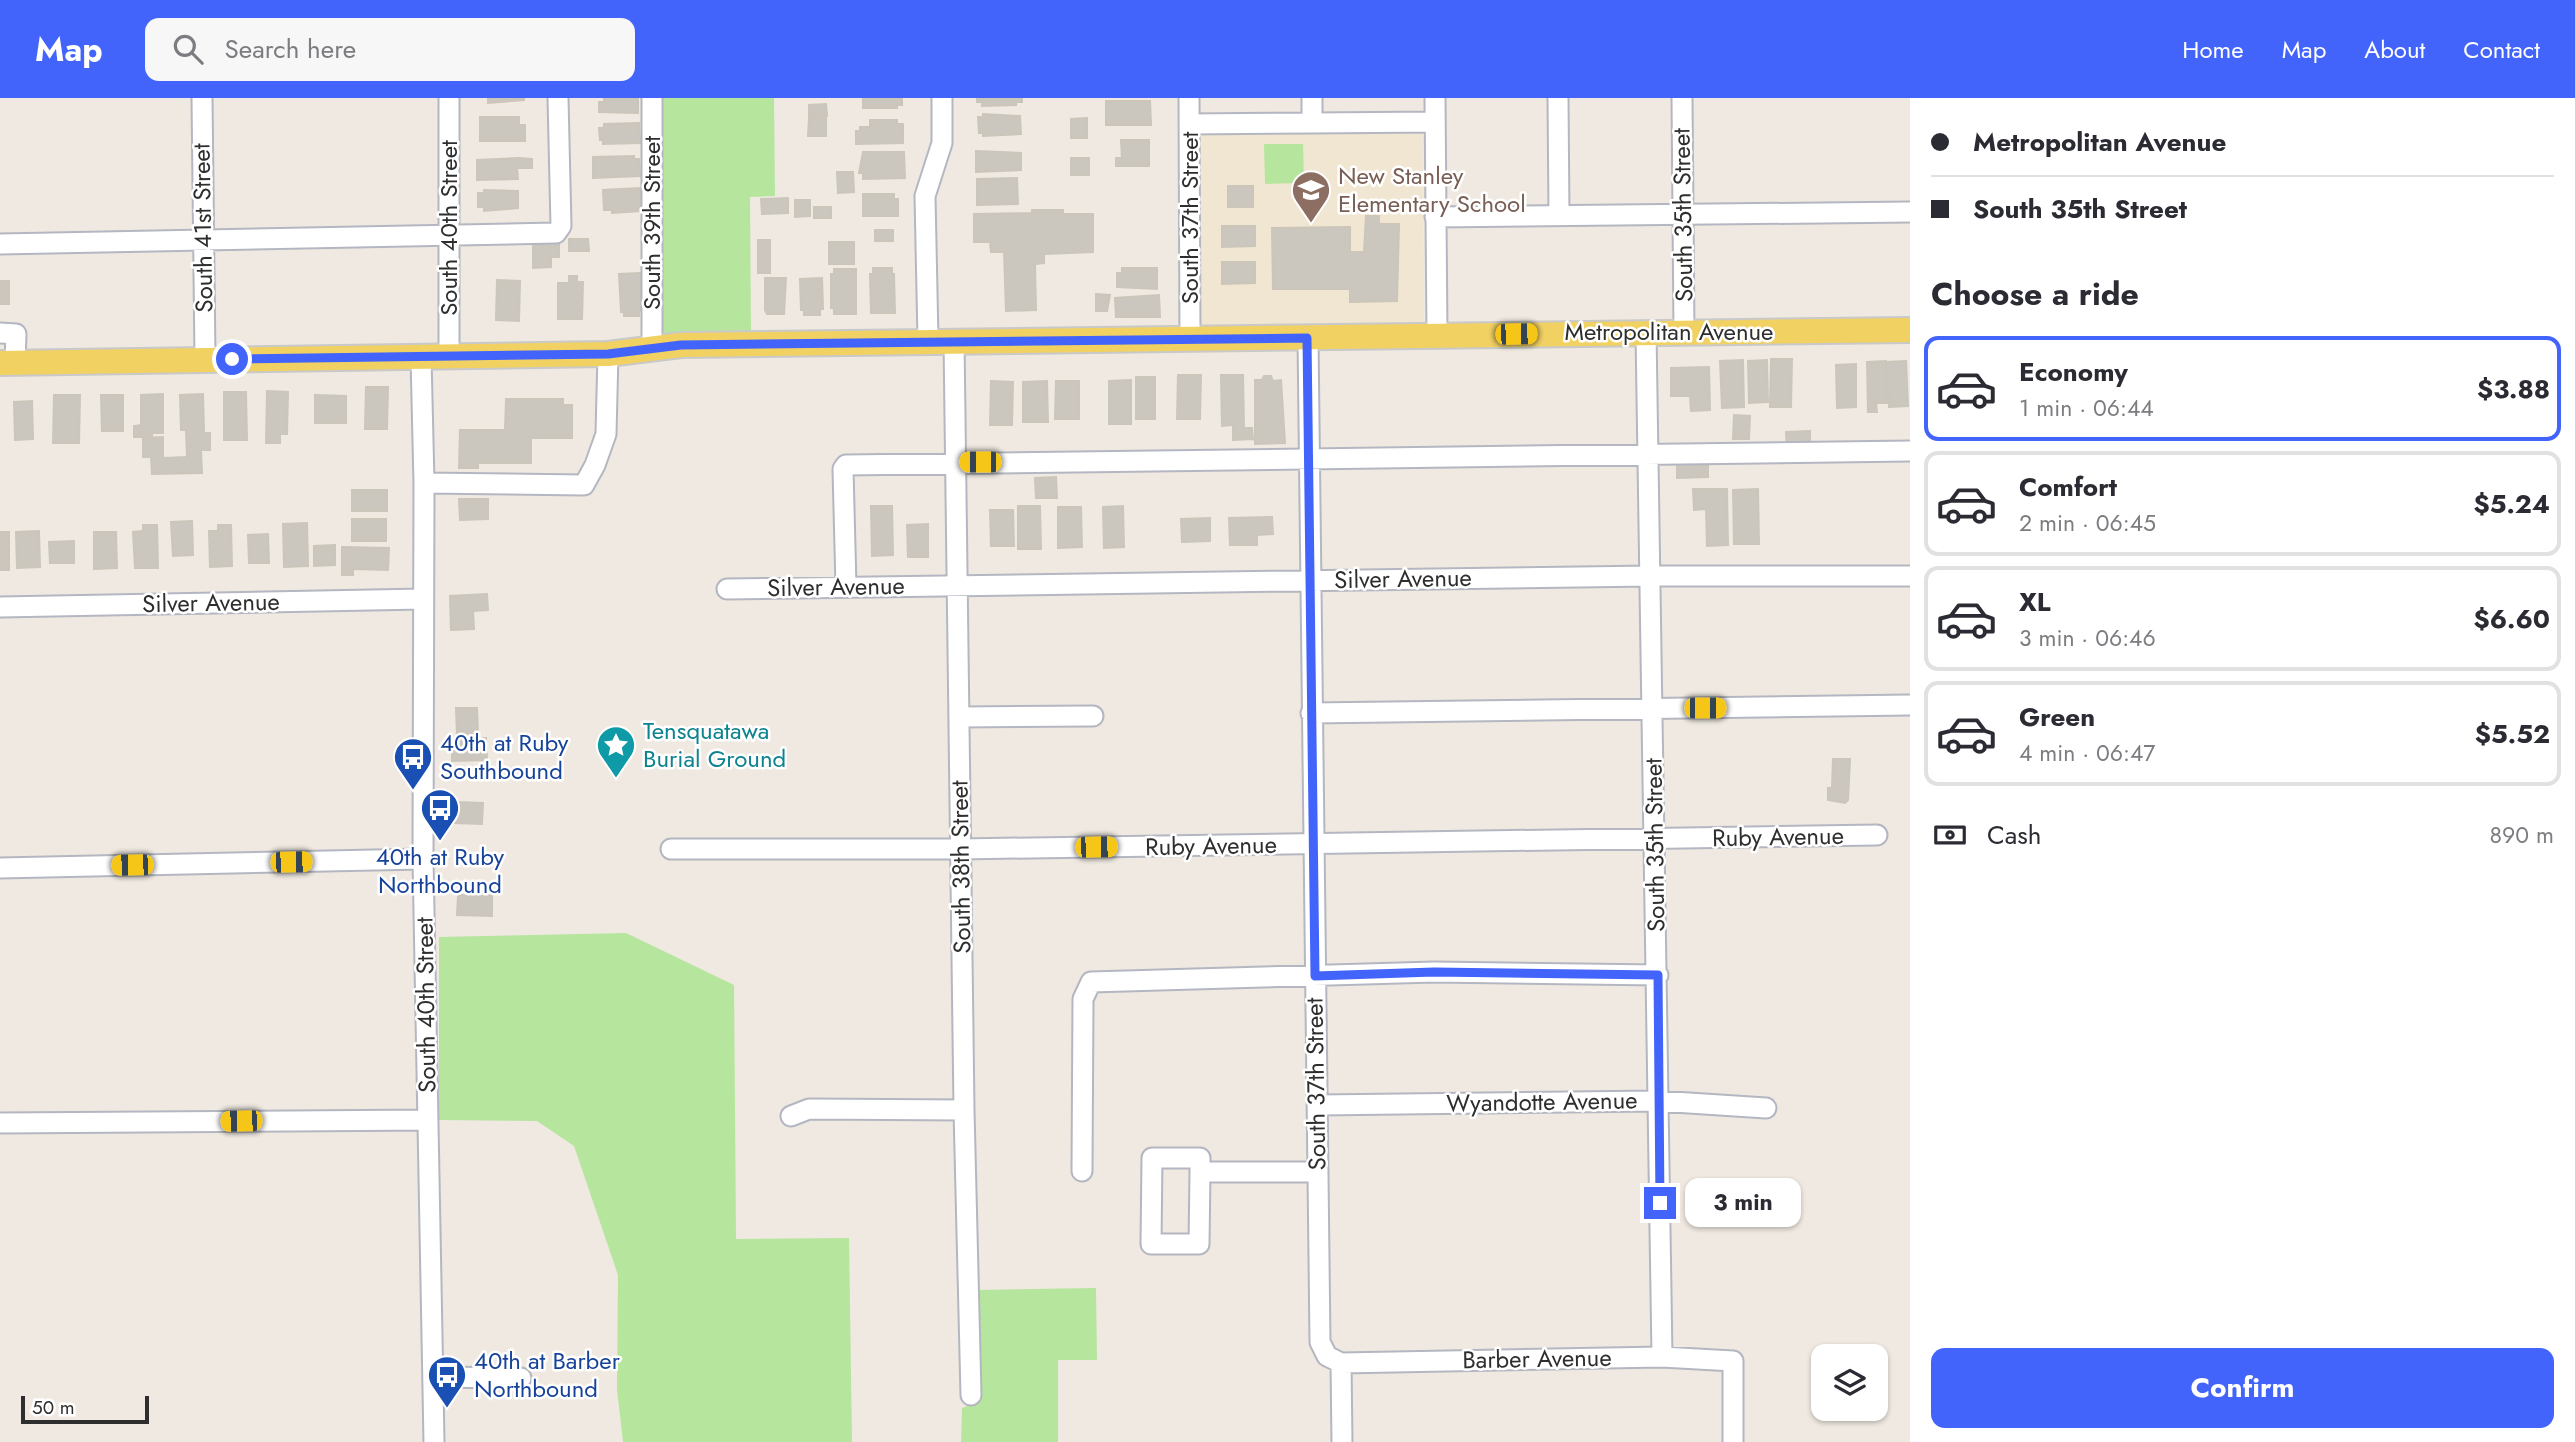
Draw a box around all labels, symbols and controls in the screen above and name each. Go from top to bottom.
search box [145,18,635,81]
text: Map [35,26,103,73]
icon: search [169,30,207,68]
text: Search here [225,30,356,68]
text: Home [2182,32,2244,67]
text: Map [2282,32,2326,67]
text: About [2364,32,2425,67]
text: Contact [2463,32,2540,67]
text: Metropolitan Avenue [1973,123,2226,161]
street label: South 35th Street [1663,128,1702,302]
street label: South 37th Street [1172,131,1207,304]
street label: South 39th Street [634,136,669,310]
street label: South 40th Street [431,140,466,316]
street label: South 41st Street [184,143,221,313]
place label: New Stanley Elementary School [1338,158,1526,221]
school or university icon: New Stanley Elementary School [1290,169,1332,224]
text: South 35th Street [1973,190,2187,228]
text: Choose a ride [1931,271,2139,317]
street label: Metropolitan Avenue [1565,314,1773,349]
car [1495,323,1538,345]
route start [216,343,248,375]
text: Economy [2019,353,2128,391]
icon: car [1935,357,1998,420]
text: $3.88 [2477,370,2550,408]
text: 1 min · 06:44 [2019,391,2154,425]
car [960,452,1002,473]
text: Comfort [2019,468,2117,506]
icon: car [1935,472,1998,535]
text: $5.24 [2473,485,2550,523]
text: 2 min · 06:45 [2019,506,2156,540]
street label: Silver Avenue [1334,560,1472,597]
street label: Silver Avenue [767,568,905,605]
text: XL [2019,583,2051,621]
street label: Silver Avenue [142,584,280,621]
icon: car [1935,587,1998,650]
text: $6.60 [2473,600,2550,638]
text: 3 min · 06:46 [2019,621,2156,655]
car [1685,698,1727,719]
text: Green [2019,698,2095,736]
icon: car [1935,702,1998,765]
place label: Tensquatawa Burial Ground [643,713,786,776]
text: $5.52 [2475,715,2550,753]
place icon: Tensquatawa Burial Ground [595,724,637,779]
place label: 40th at Ruby Southbound [440,725,569,788]
bus stop icon: 40th at Ruby Southbound [392,736,434,791]
text: 4 min · 06:47 [2019,736,2155,770]
street label: South 35th Street [1635,758,1674,932]
street label: South 38th Street [941,780,980,954]
bus stop icon: 40th at Ruby Northbound [419,787,461,842]
icon: cash [1931,816,1969,854]
text: Cash [1987,816,2041,854]
street label: Ruby Avenue [1712,818,1844,855]
text: 890 m [2490,818,2554,852]
street label: Ruby Avenue [1145,827,1277,864]
car [1075,836,1118,858]
place label: 40th at Ruby Northbound [376,839,505,902]
car [270,851,313,873]
car [111,854,154,876]
street label: South 40th Street [406,917,445,1093]
street label: South 37th Street [1296,997,1335,1171]
street label: Wyandotte Avenue [1446,1082,1638,1121]
car [220,1110,263,1132]
callout: 3 min [1684,1178,1800,1228]
text: 3 min [1713,1185,1773,1219]
route end [1644,1187,1676,1219]
street label: Barber Avenue [1462,1340,1612,1377]
place label: 40th at Barber Northbound [474,1343,621,1406]
map controls [1811,1344,1888,1421]
button: layers [1811,1344,1888,1421]
button: Confirm [1931,1348,2554,1428]
bus stop icon: 40th at Barber Northbound [426,1354,468,1409]
scale bar [21,1393,149,1425]
text: 50 m [32,1394,75,1421]

